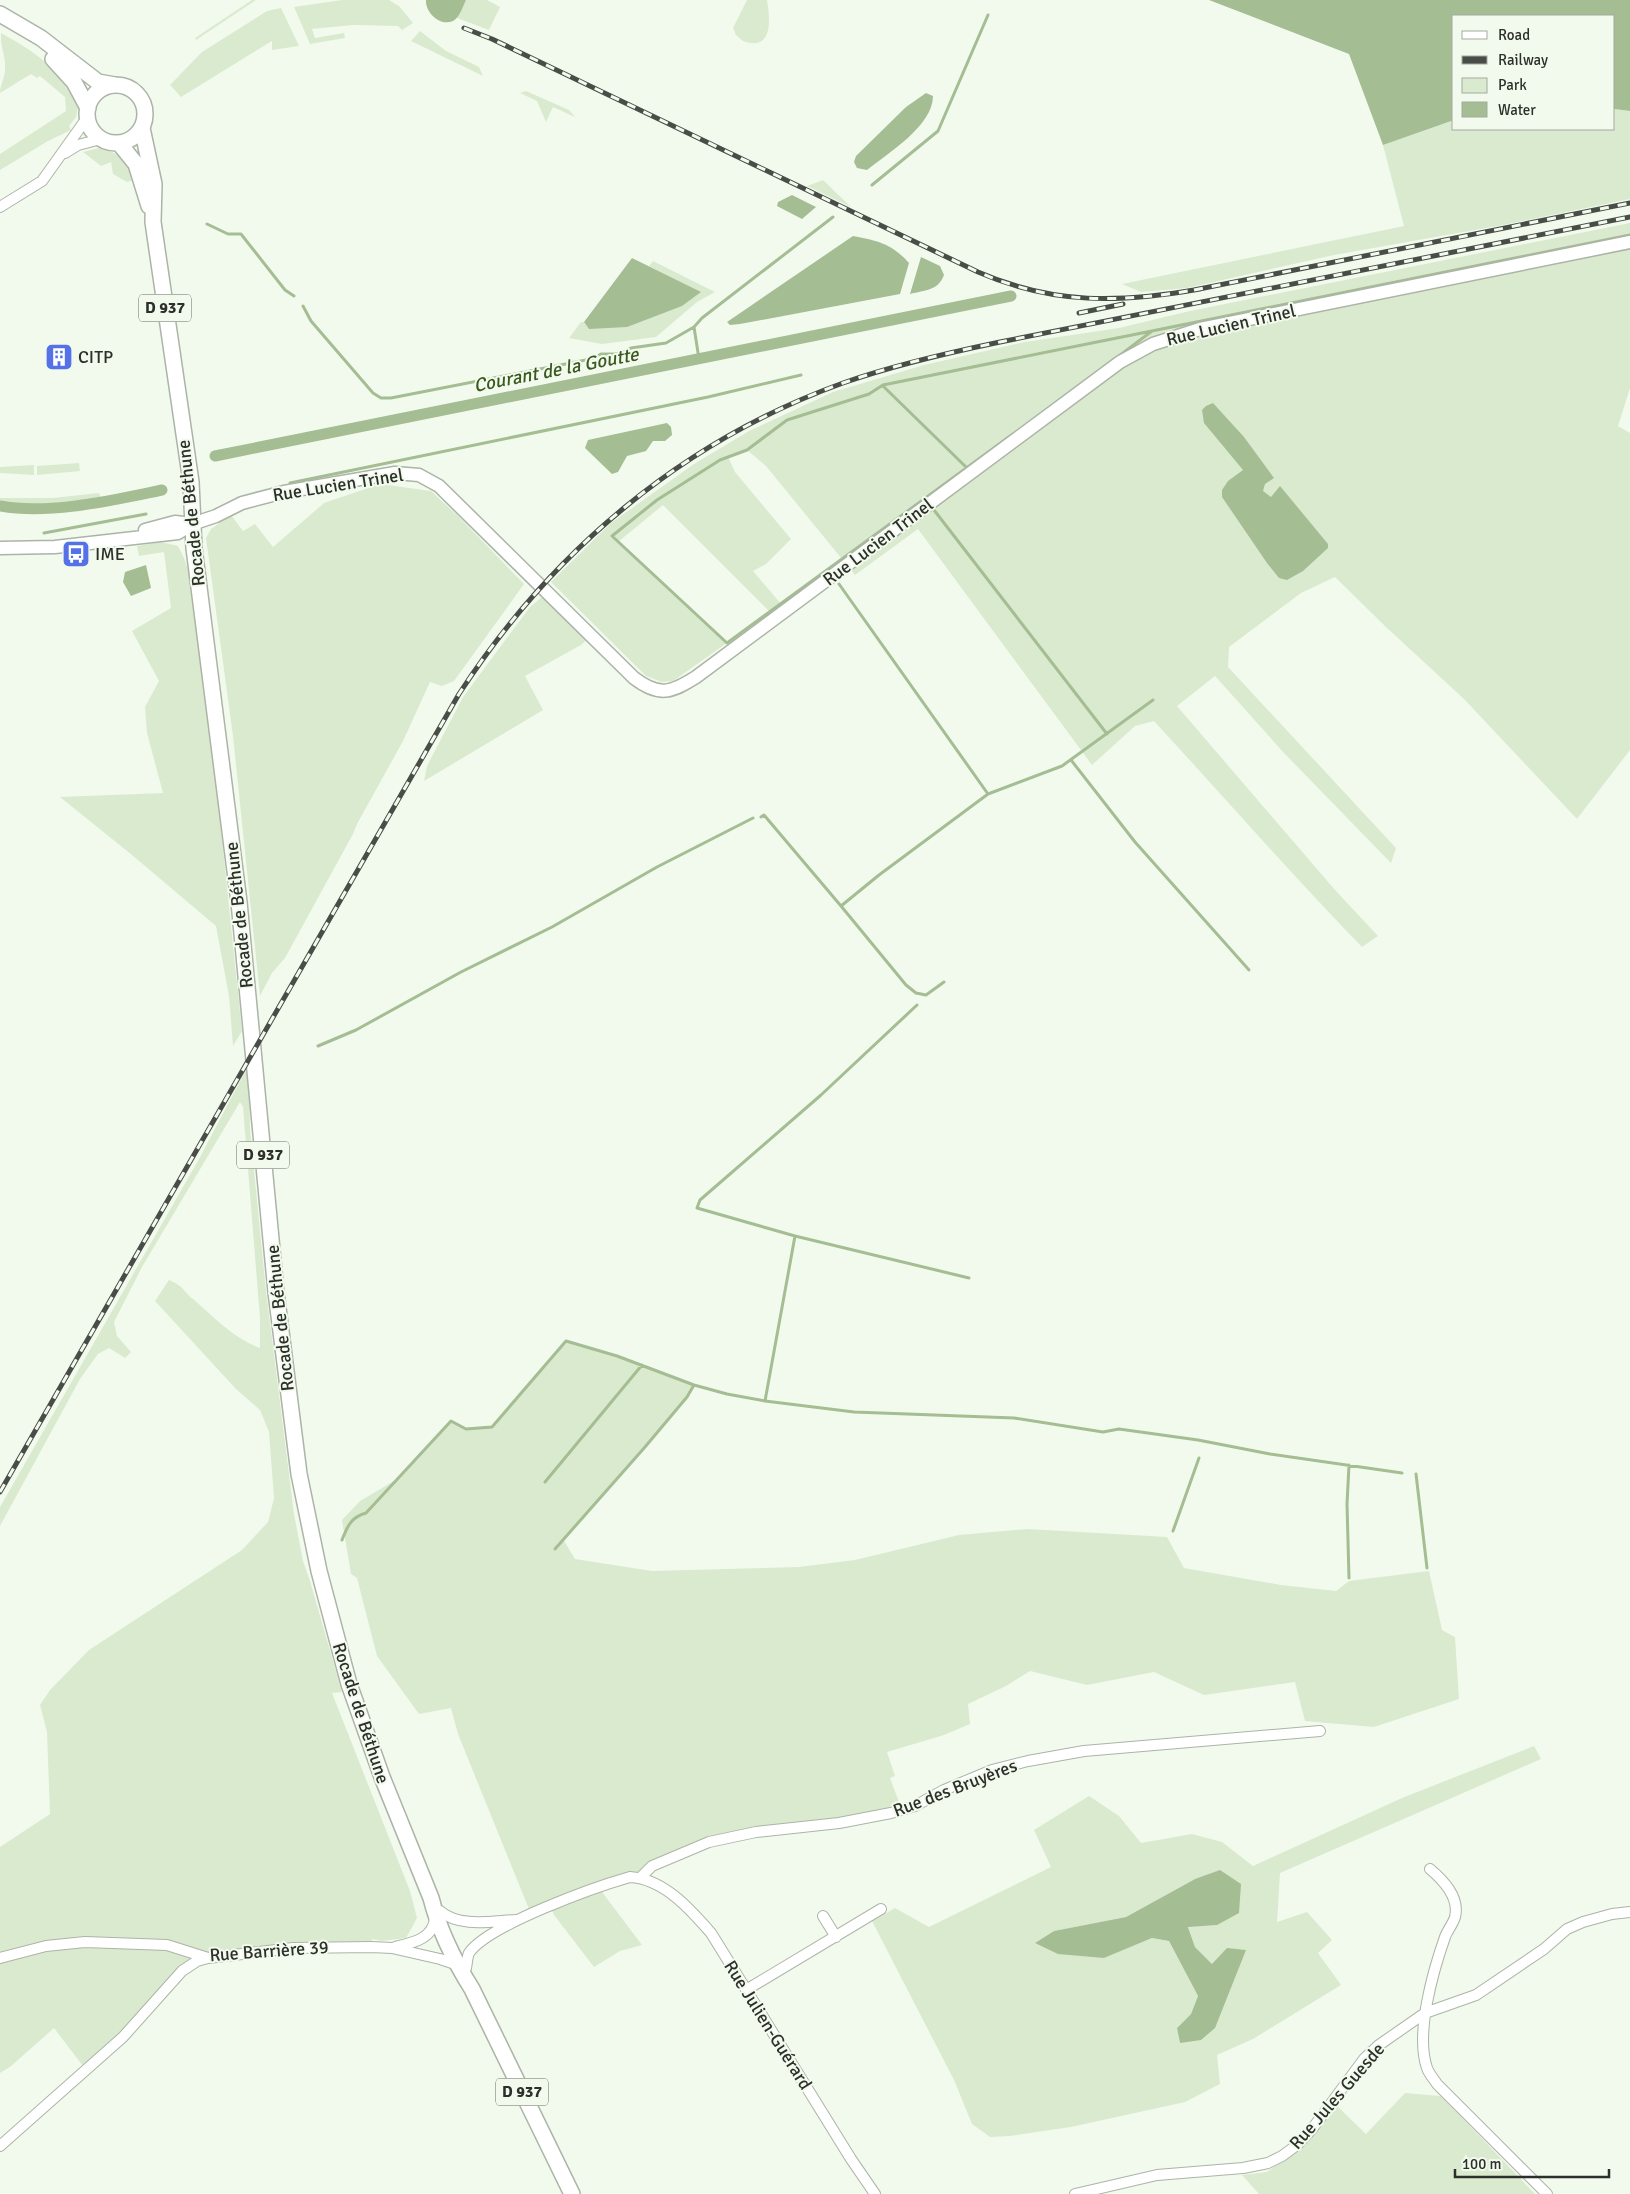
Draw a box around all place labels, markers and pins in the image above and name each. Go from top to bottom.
building icon: CITP [44,342,74,372]
place label: CITP [78,346,113,368]
bus stop icon: IME [61,539,91,569]
place label: IME [95,543,125,565]

